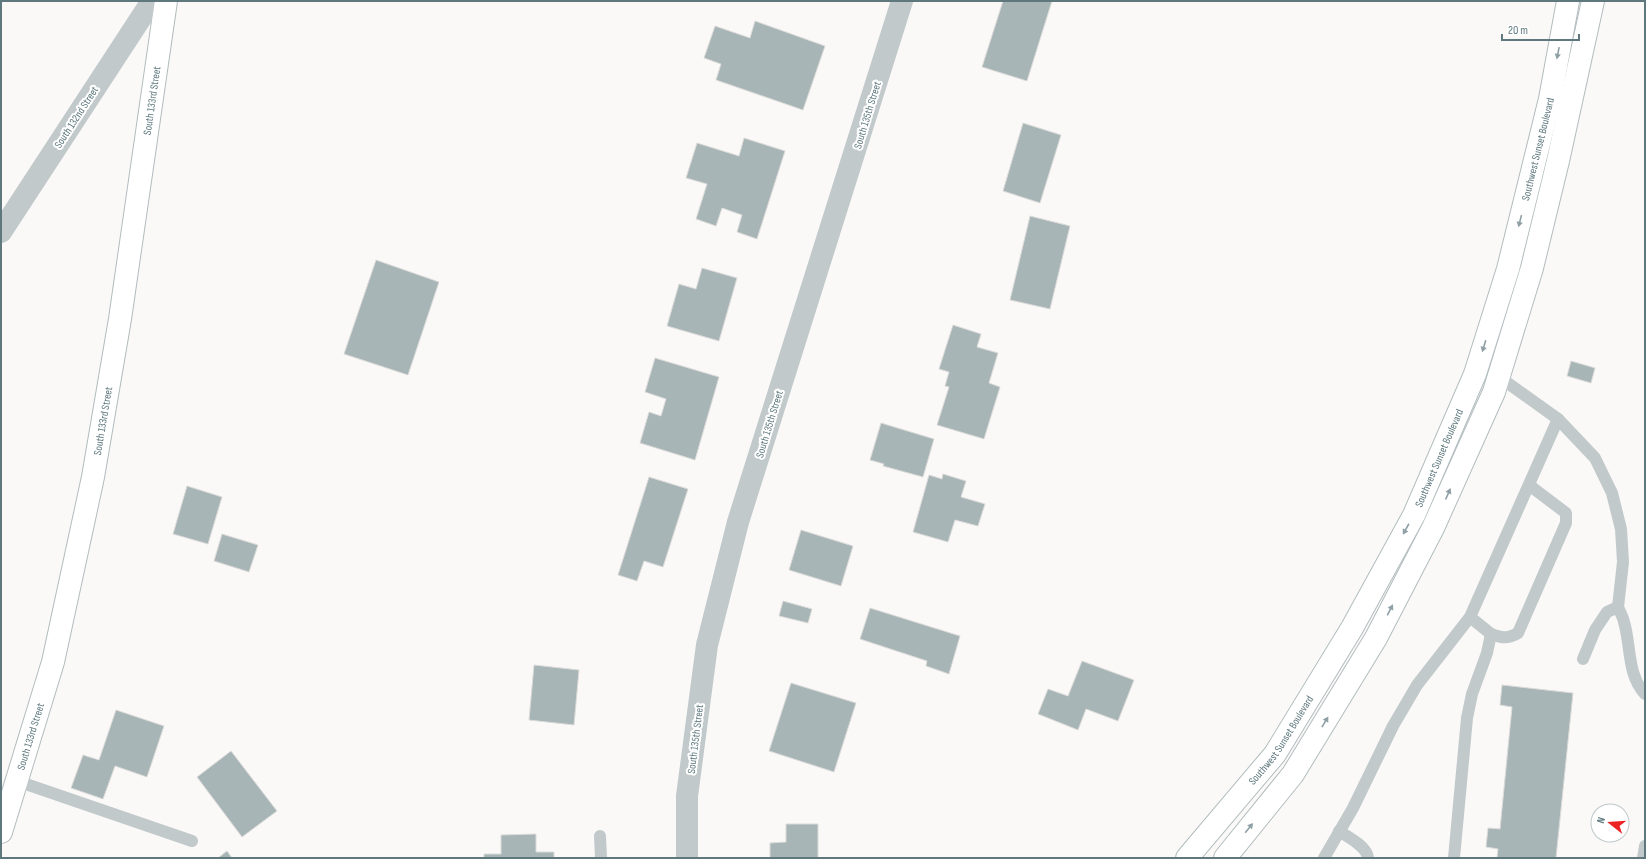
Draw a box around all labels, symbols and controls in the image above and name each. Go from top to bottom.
scale bar [1502,16,1579,42]
text: 20 m [1508,23,1528,38]
one-way arrow [1555,47,1561,59]
street label: South 133rd Street [141,65,164,136]
street label: South 135th Street [851,79,884,150]
street label: South 132nd Street [52,83,102,151]
street label: Southwest Sunset Boulevard [1519,96,1557,202]
one-way arrow [1516,214,1522,227]
one-way arrow [1481,340,1487,352]
street label: South 133rd Street [91,385,115,456]
street label: South 135th Street [753,388,786,459]
street label: Southwest Sunset Boulevard [1412,407,1466,509]
one-way arrow [1445,488,1451,499]
one-way arrow [1403,524,1409,535]
one-way arrow [1387,604,1393,616]
street label: Southwest Sunset Boulevard [1246,693,1316,788]
street label: South 133rd Street [14,701,47,772]
street label: South 135th Street [685,703,706,774]
one-way arrow [1321,716,1328,728]
north arrow [1590,803,1630,843]
text: N [1594,815,1608,825]
one-way arrow [1245,822,1254,833]

